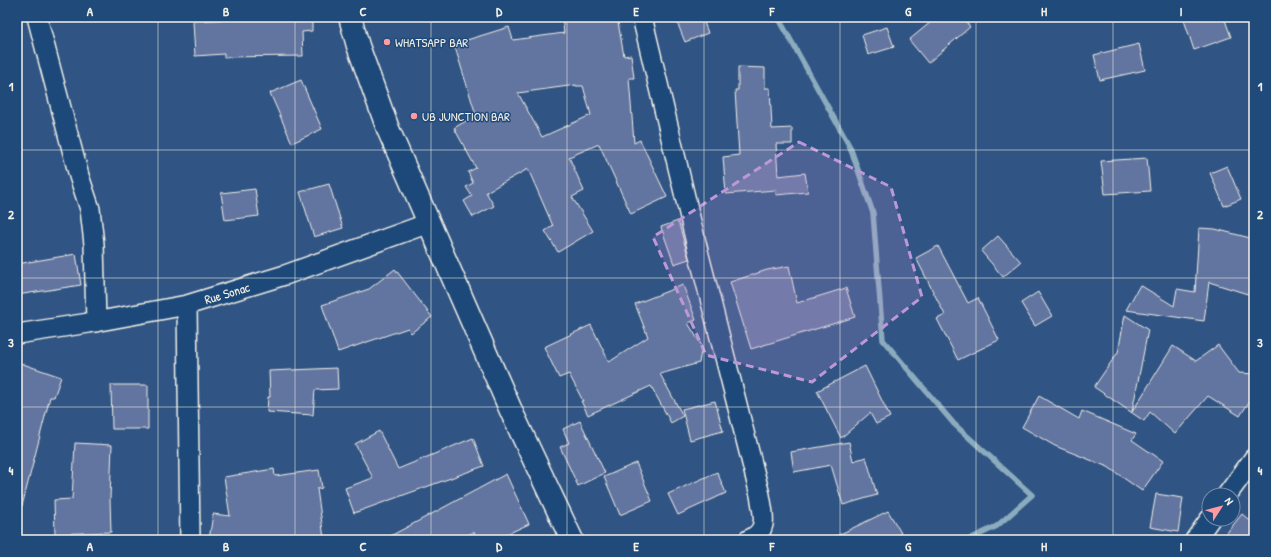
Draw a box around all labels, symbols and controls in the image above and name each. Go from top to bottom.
text: A [87,2,94,20]
text: B [223,2,230,20]
text: C [359,2,367,20]
text: D [496,2,503,20]
text: E [633,2,639,20]
text: F [769,2,776,20]
text: G [905,2,912,20]
text: H [1041,2,1047,20]
text: I [1179,2,1183,20]
place label: WHATSAPP BAR [395,33,468,51]
marker: WHATSAPP BAR [382,37,392,47]
text: 1 [9,77,14,95]
text: 1 [1258,77,1263,95]
place label: UB JUNCTION BAR [422,107,510,125]
marker: UB JUNCTION BAR [409,111,419,121]
text: 2 [8,205,15,223]
text: 2 [1257,205,1264,223]
street label: Rue Sonac [202,278,252,308]
text: 3 [8,333,14,351]
text: 3 [1257,333,1263,351]
text: 4 [9,461,14,479]
text: 4 [1258,461,1263,479]
north arrow [1201,487,1241,527]
text: N [1222,495,1237,508]
text: A [87,537,94,555]
text: B [223,537,230,555]
text: C [359,537,367,555]
text: D [496,537,503,555]
text: E [633,537,639,555]
text: F [769,537,776,555]
text: G [905,537,912,555]
text: H [1041,537,1047,555]
text: I [1179,537,1183,555]

